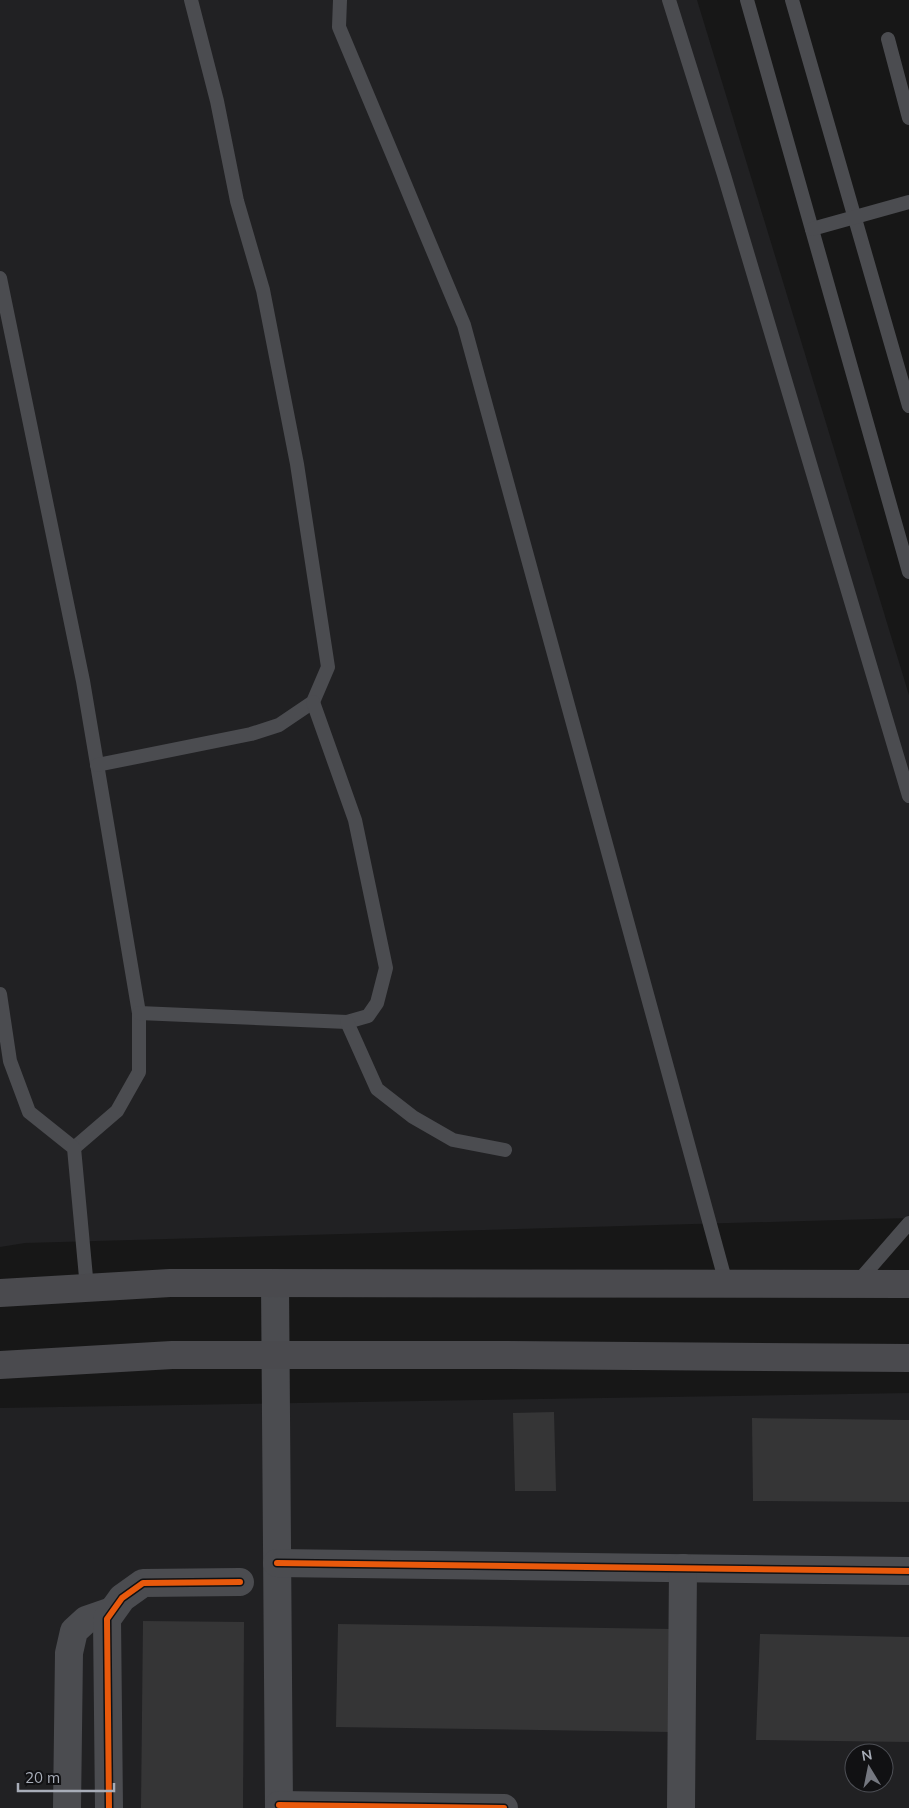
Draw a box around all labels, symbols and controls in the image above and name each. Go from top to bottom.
north arrow [844,1743,894,1793]
text: N [860,1745,874,1765]
scale bar [18,1760,114,1792]
text: 20 m [25,1768,60,1787]

